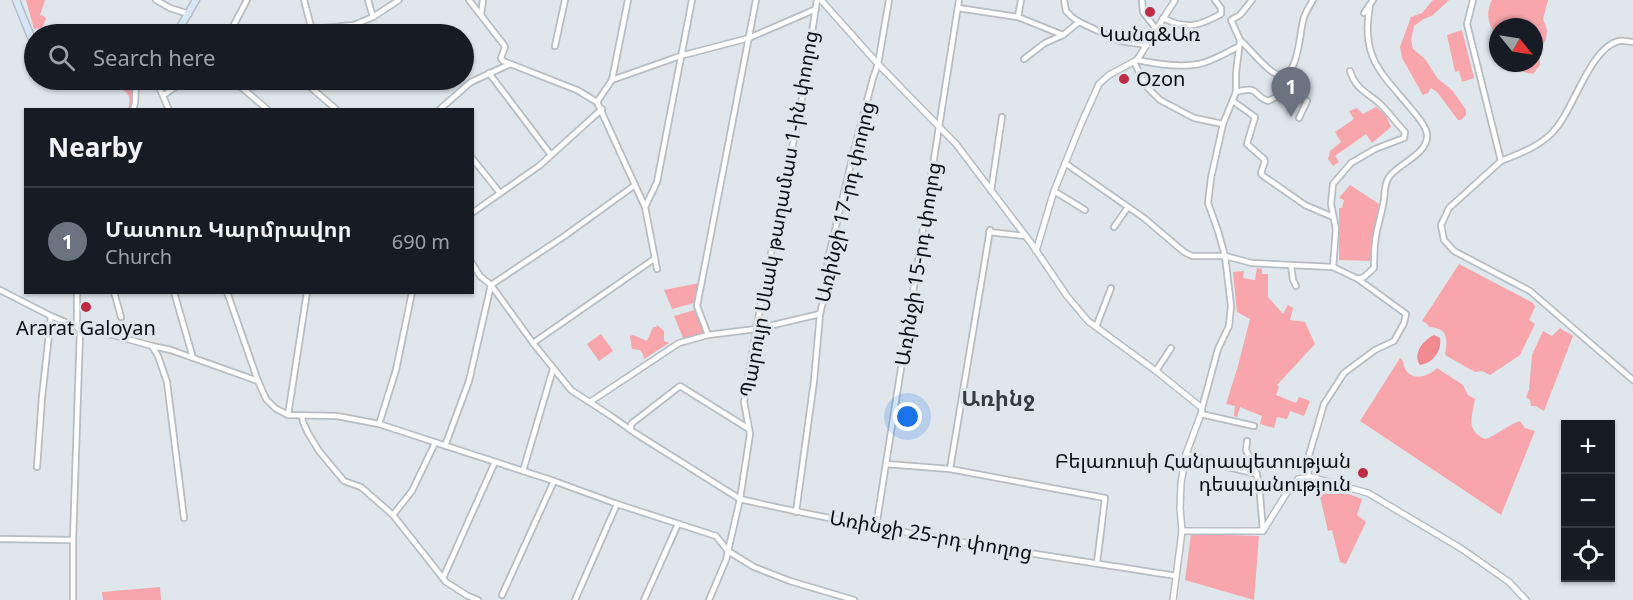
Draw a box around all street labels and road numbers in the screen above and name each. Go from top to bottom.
street label: Պարույր Սևակ թաղամաս 1-ին փողոց [733,28,824,399]
street label: Առինջի 17-րդ փողոց [808,99,881,305]
street label: Առինջի 15-րդ փողոց [888,160,947,368]
street label: Առինջի 25-րդ փողոց [827,503,1035,566]

